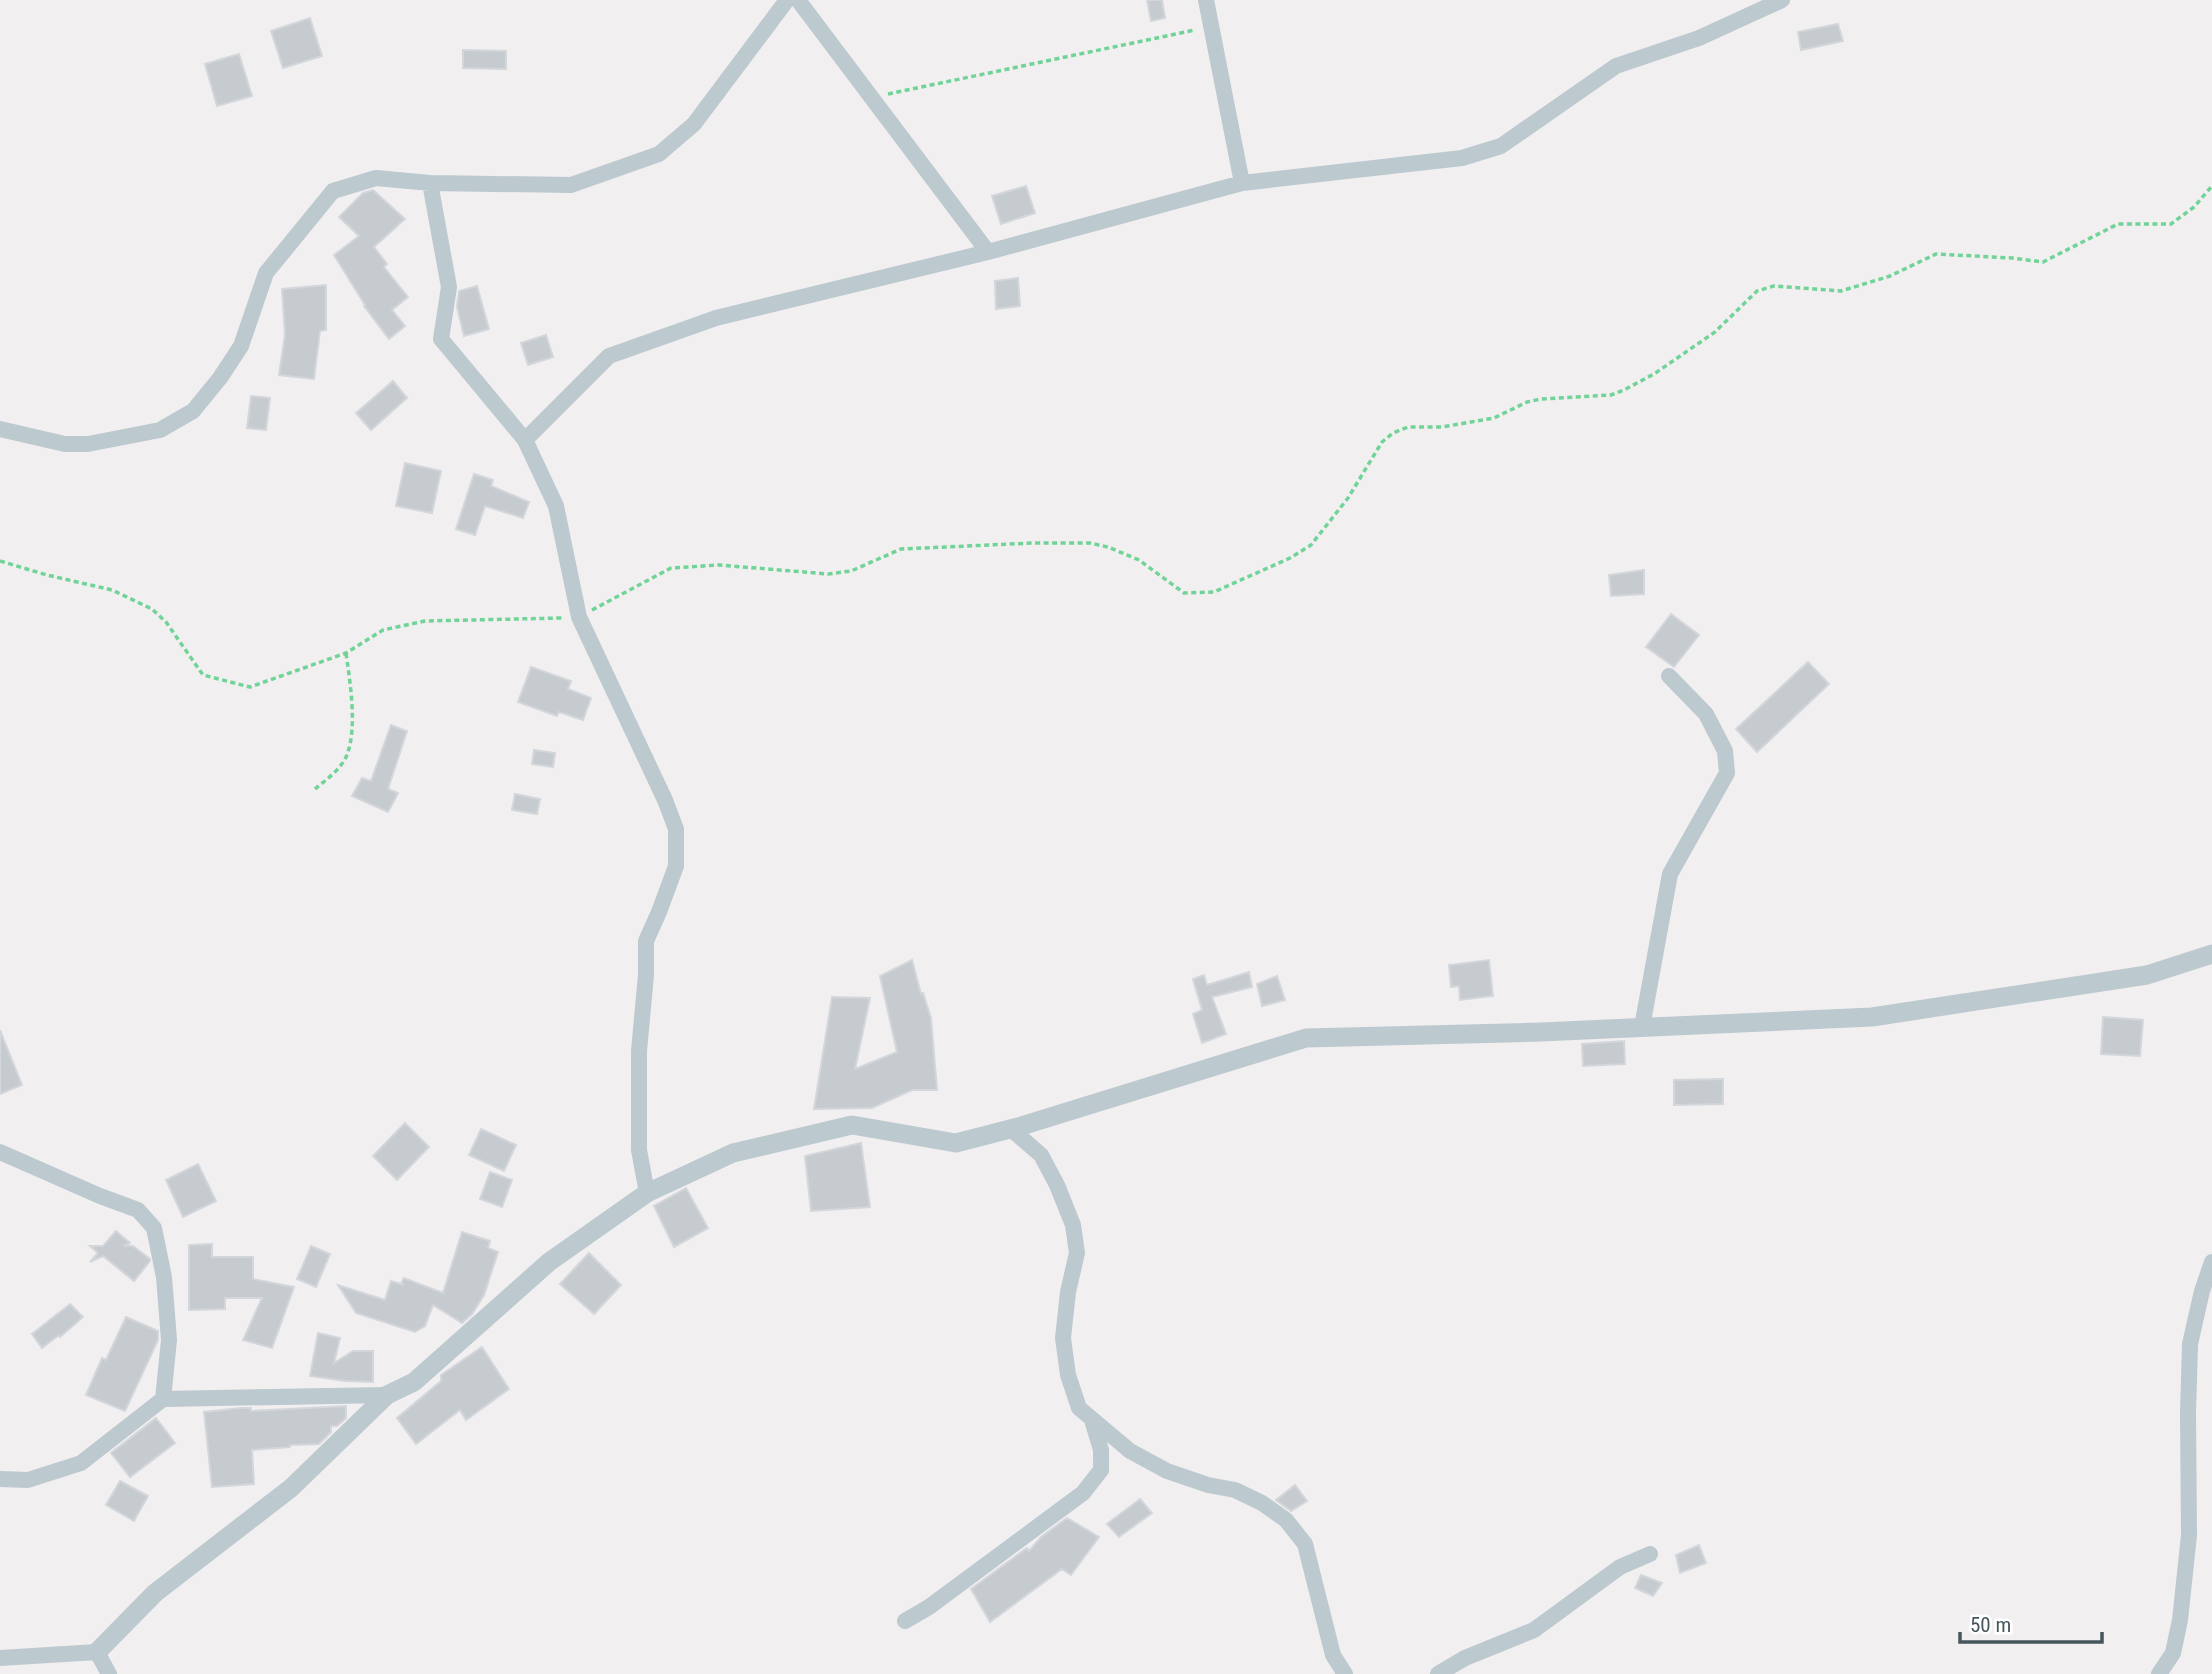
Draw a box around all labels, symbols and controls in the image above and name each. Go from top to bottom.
scale bar [1960,1600,2102,1644]
text: 50 m [1970,1613,2011,1637]

